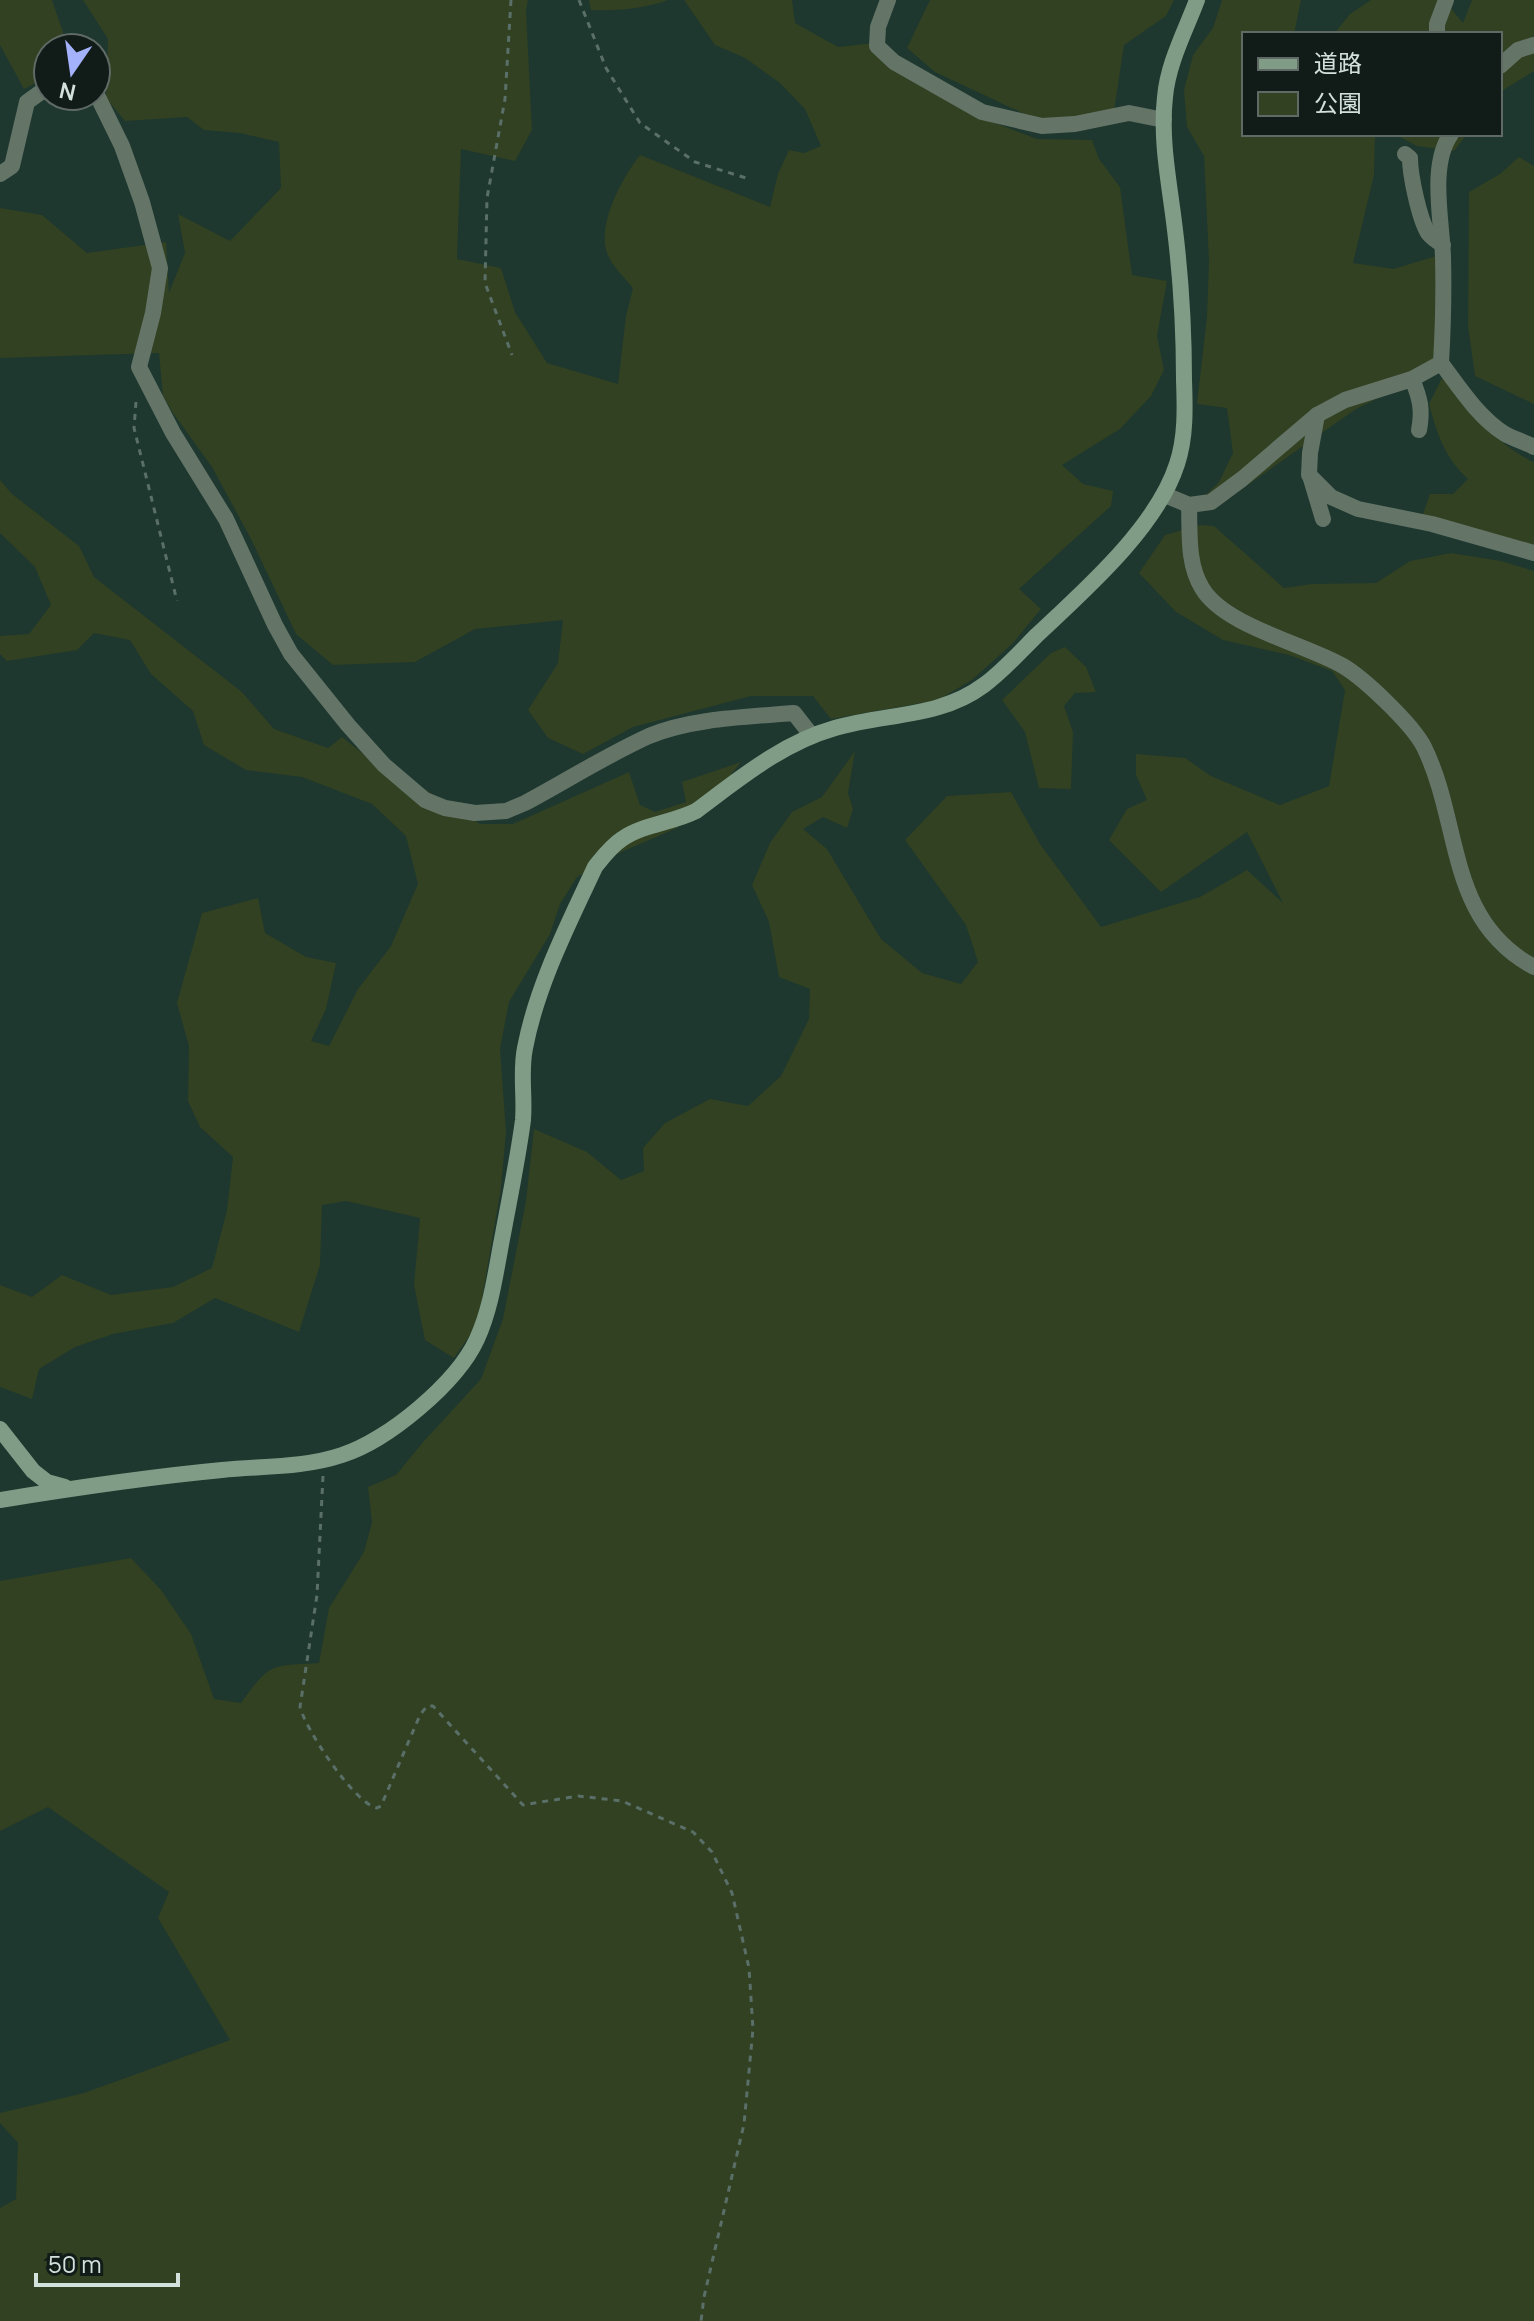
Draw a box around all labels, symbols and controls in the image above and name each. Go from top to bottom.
north arrow [32,32,112,112]
legend [1242,32,1502,136]
text: 道路 [1314,46,1362,79]
text: N [56,75,79,108]
text: 公園 [1314,86,1362,119]
scale bar [36,2237,178,2287]
text: 50 m [48,2247,102,2280]

